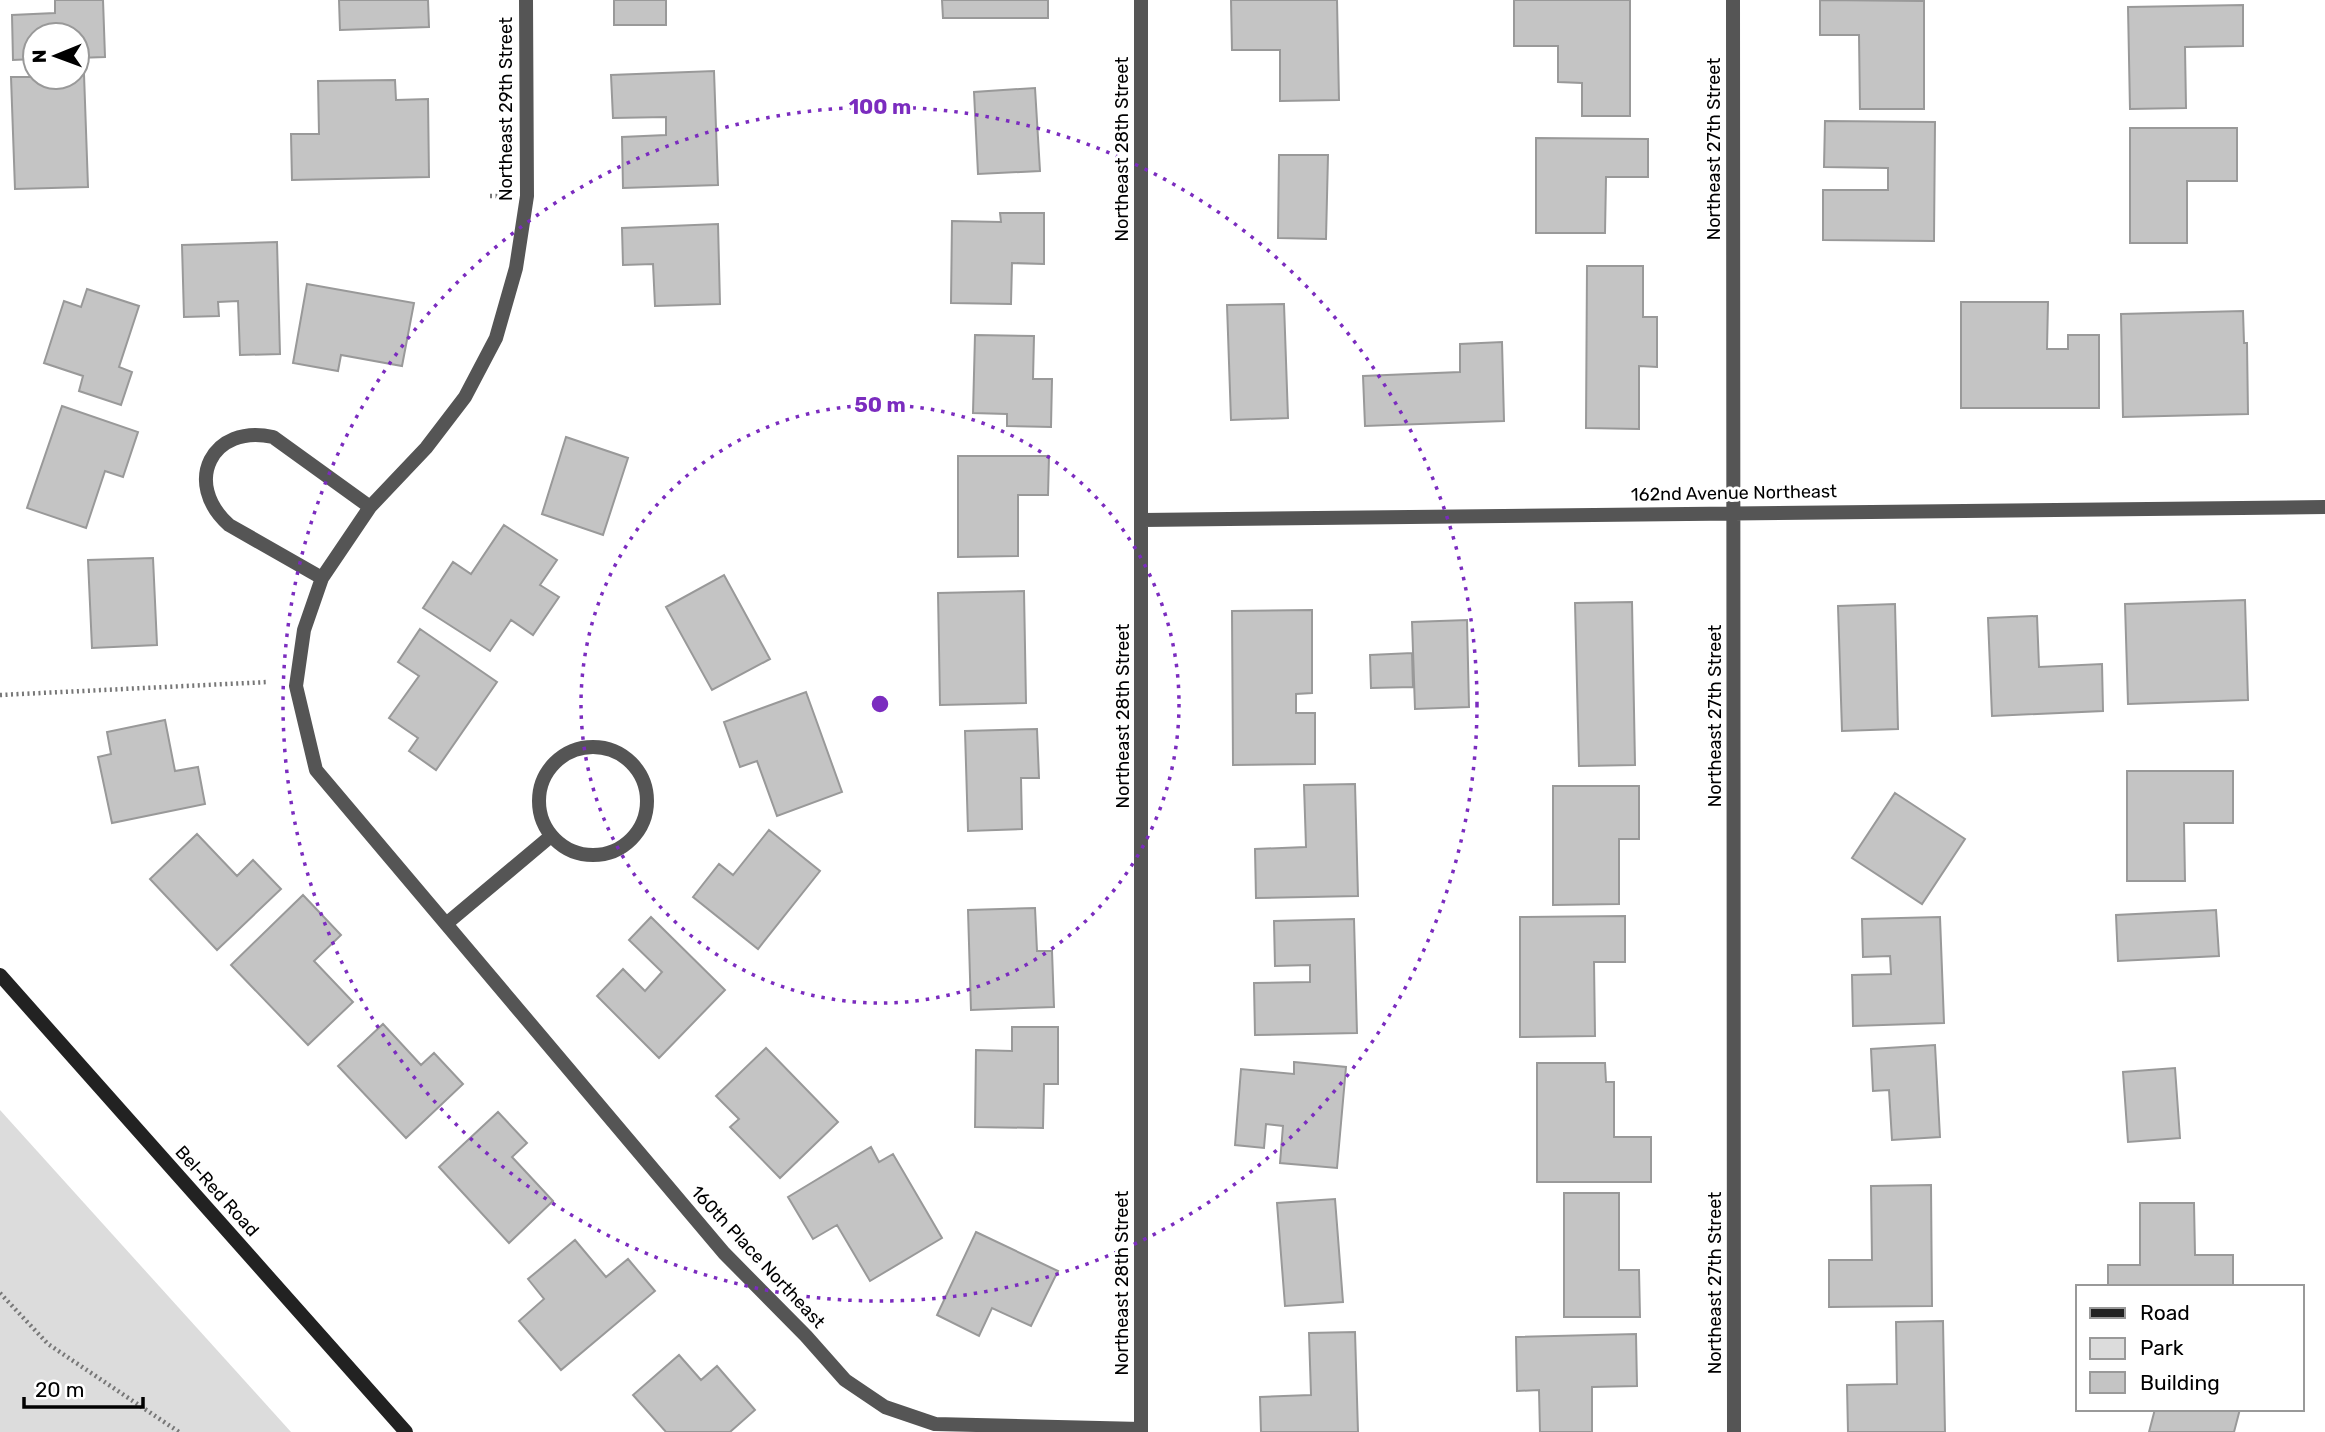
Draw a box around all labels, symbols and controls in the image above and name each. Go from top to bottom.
street label: Northeast 29th Street [495,17,517,201]
north arrow [21,21,91,91]
text: N [28,49,51,63]
street label: Northeast 28th Street [1111,57,1133,241]
street label: Northeast 27th Street [1703,58,1725,240]
text: 100 m [849,94,911,119]
text: 50 m [854,392,906,417]
street label: 162nd Avenue Northeast [1631,480,1837,506]
street label: Northeast 28th Street [1112,624,1134,808]
street label: Northeast 27th Street [1704,625,1726,807]
centre of rings [868,692,892,716]
street label: Bel-Red Road [170,1141,264,1241]
street label: 160th Place Northeast [686,1181,830,1333]
street label: Northeast 28th Street [1111,1191,1133,1375]
street label: Northeast 27th Street [1704,1192,1726,1374]
legend [2076,1285,2304,1411]
text: Road [2140,1300,2190,1325]
text: Park [2140,1335,2184,1360]
scale bar [24,1366,144,1410]
text: Building [2140,1370,2220,1395]
text: 20 m [35,1377,84,1402]

